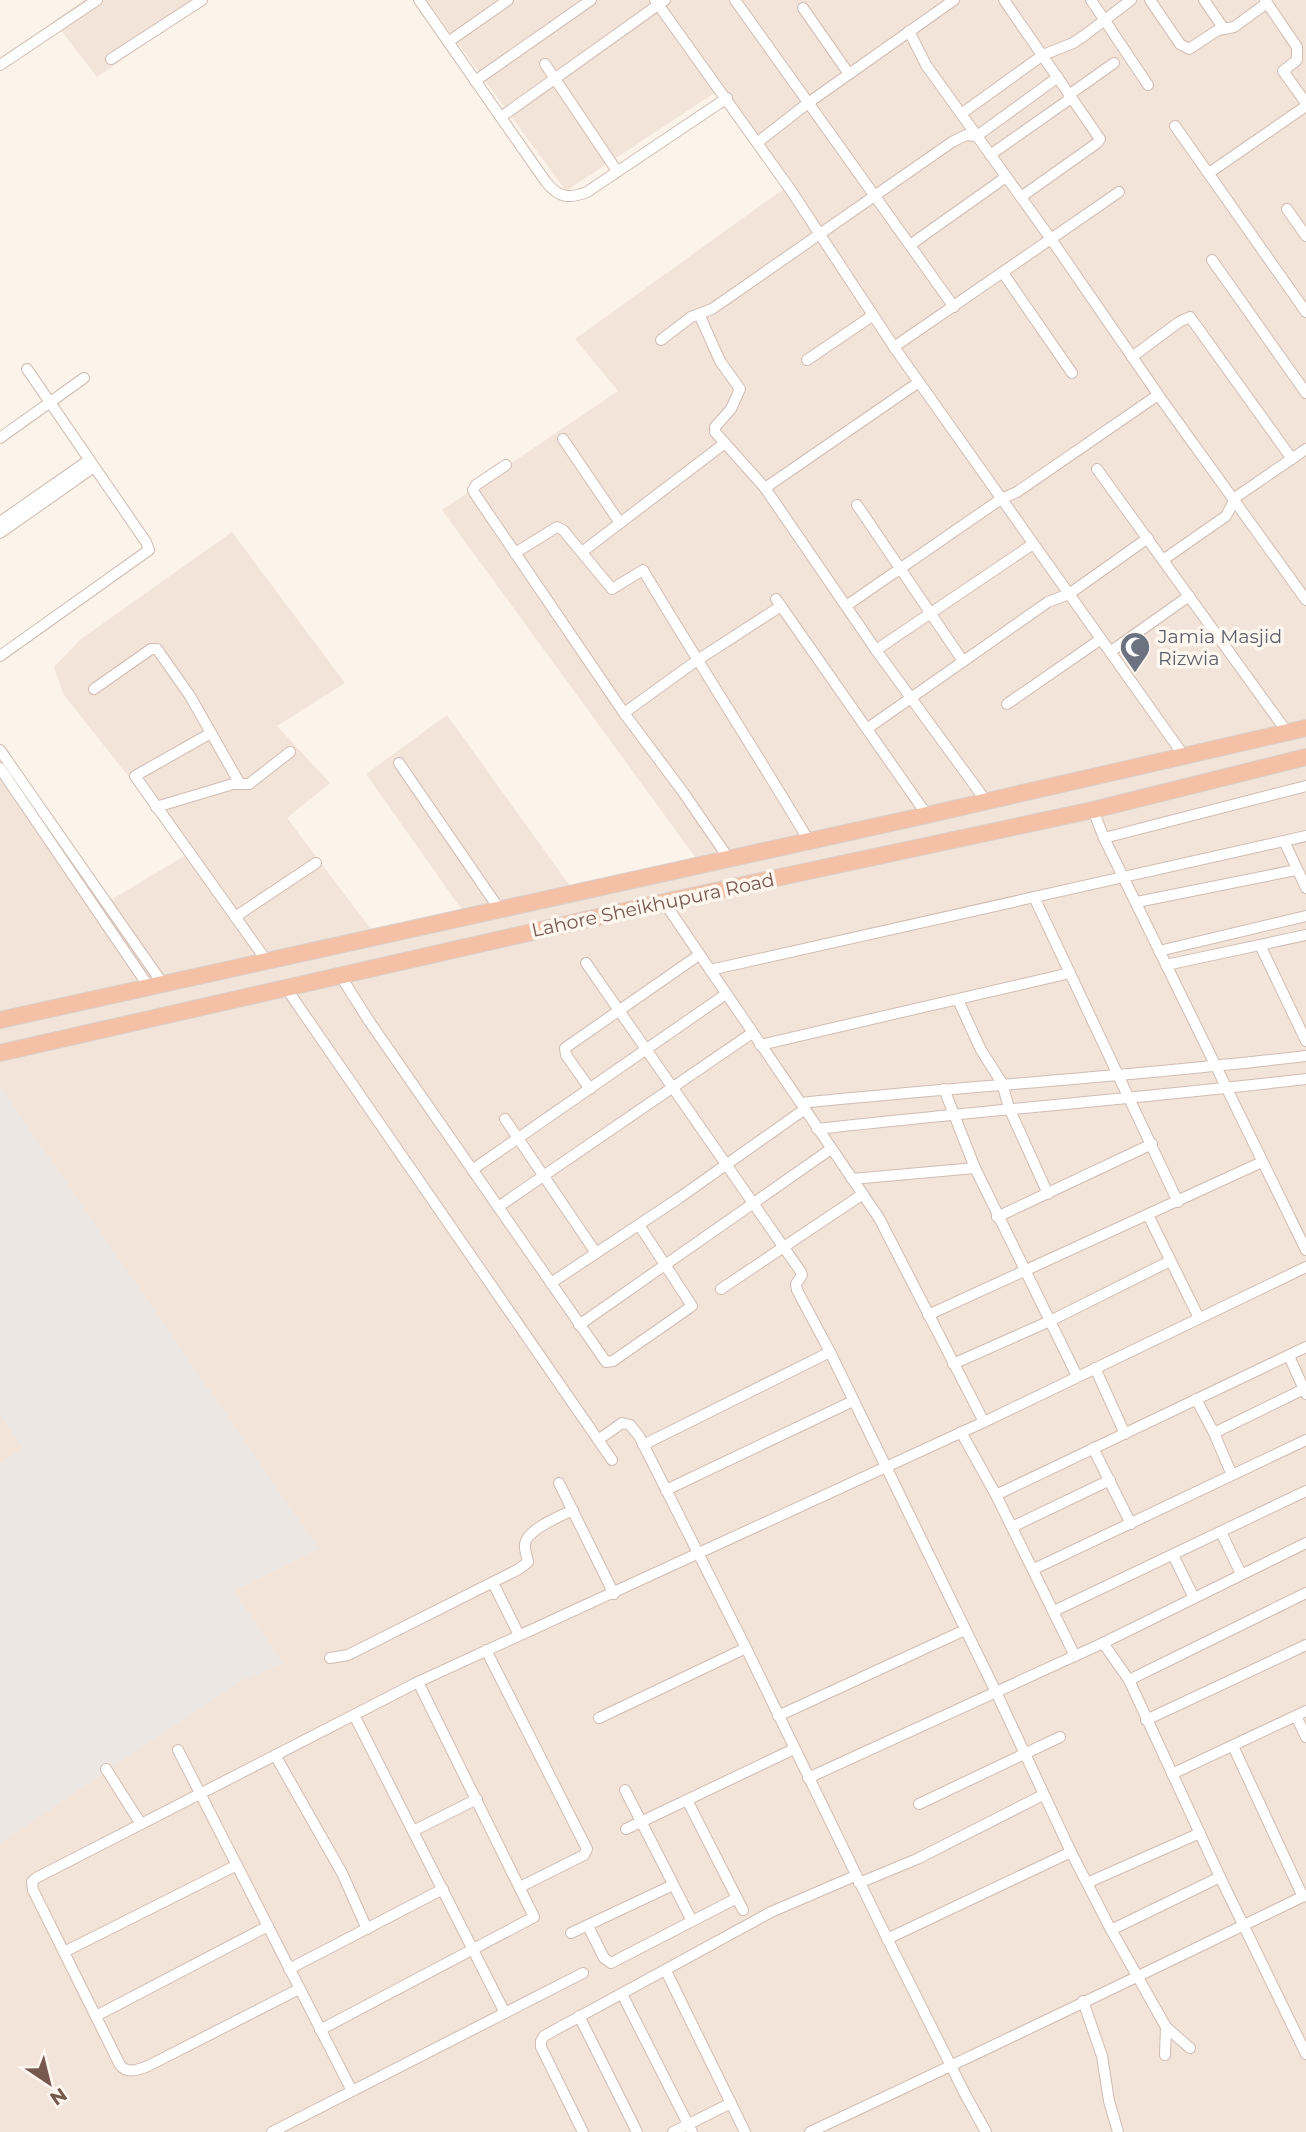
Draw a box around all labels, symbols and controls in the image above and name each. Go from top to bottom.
place label: Jamia Masjid Rizwia [1157,625,1282,670]
mosque icon: Jamia Masjid Rizwia [1118,630,1152,674]
street label: Lahore Sheikhupura Road [530,868,776,942]
north arrow [14,2048,84,2118]
text: N [46,2083,71,2110]

